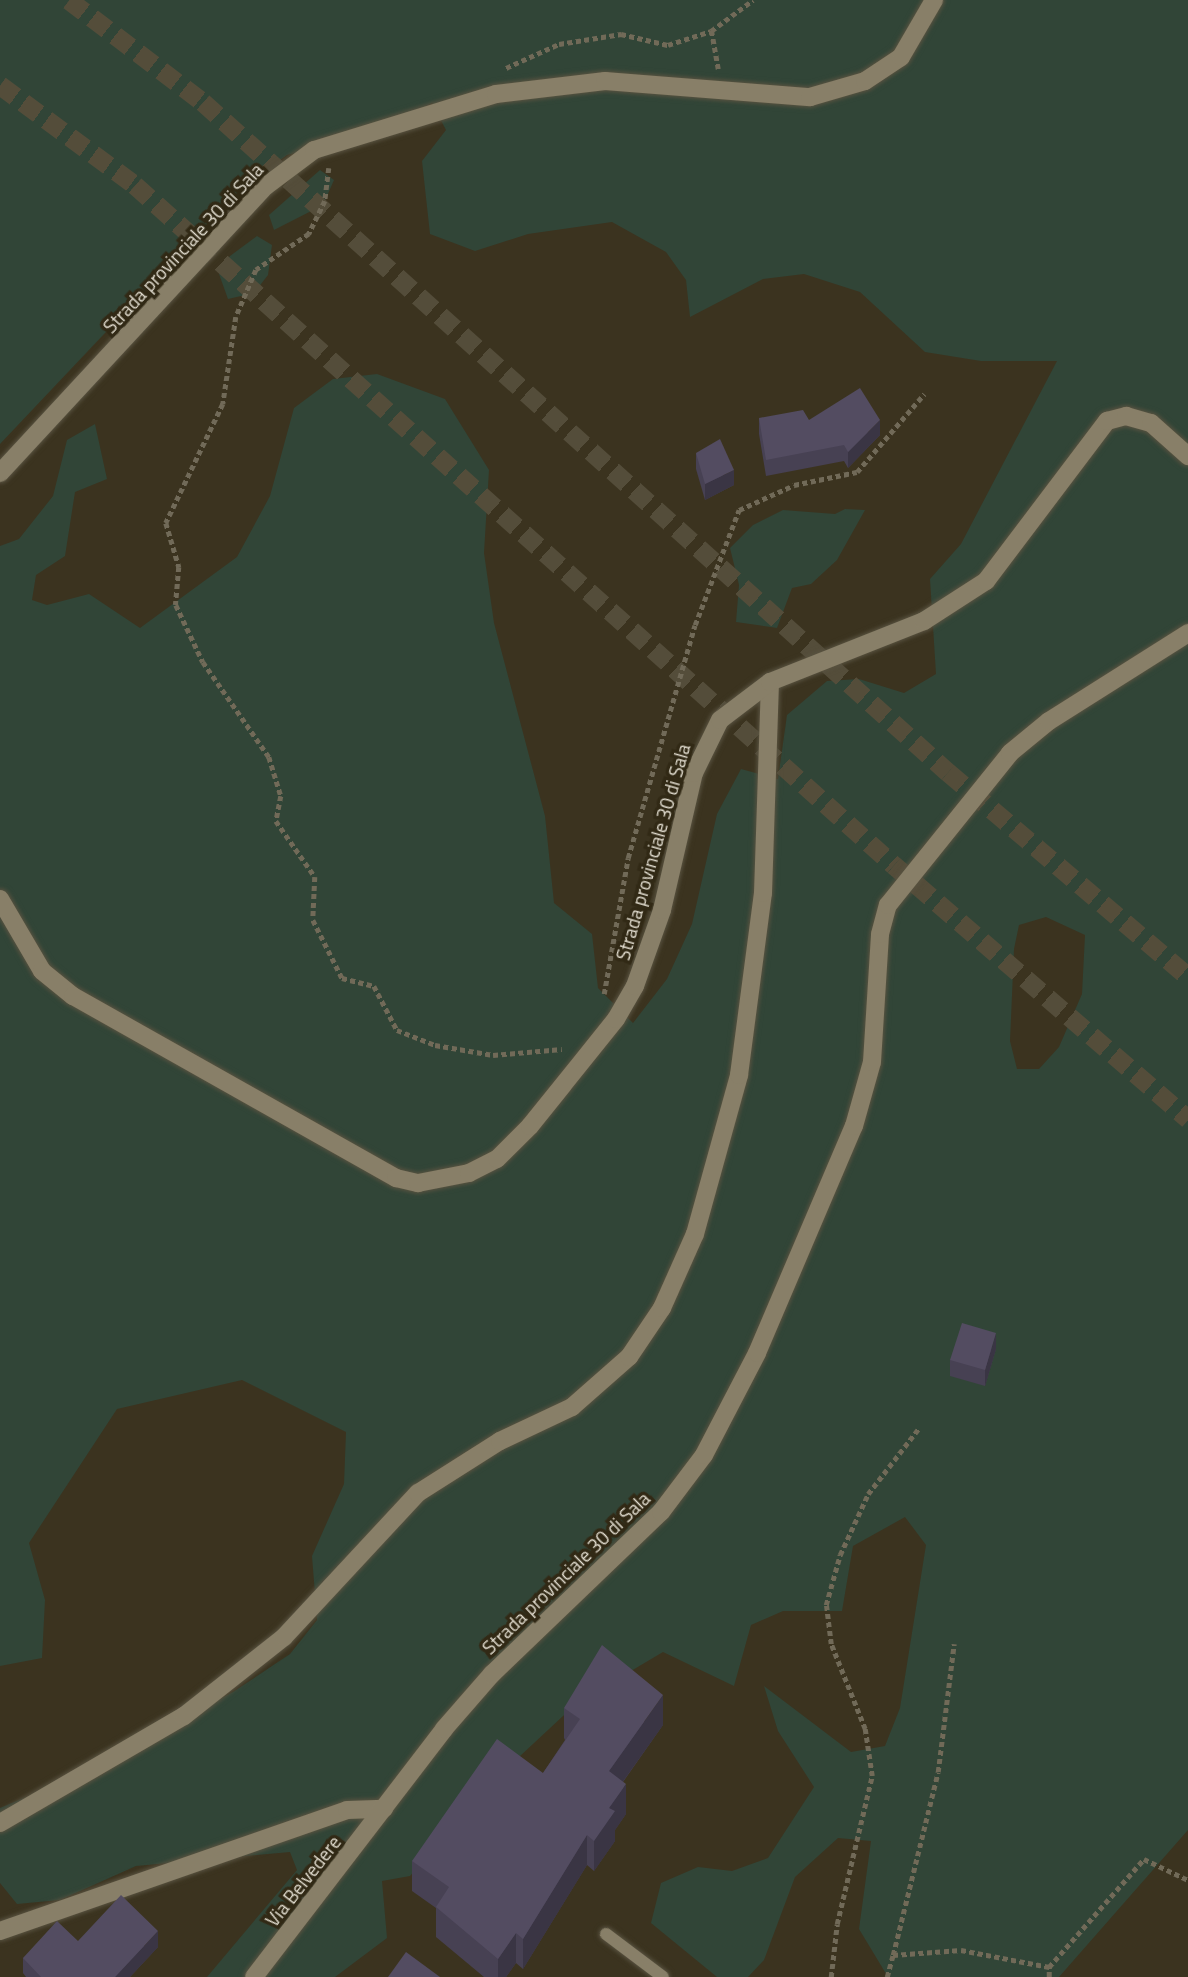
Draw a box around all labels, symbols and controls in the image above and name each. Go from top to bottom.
street label: Strada provinciale 30 di Sala [98,158,268,338]
street label: Strada provinciale 30 di Sala [611,741,695,963]
street label: Strada provinciale 30 di Sala [477,1487,655,1659]
street label: Via Belvedere [261,1831,345,1931]

